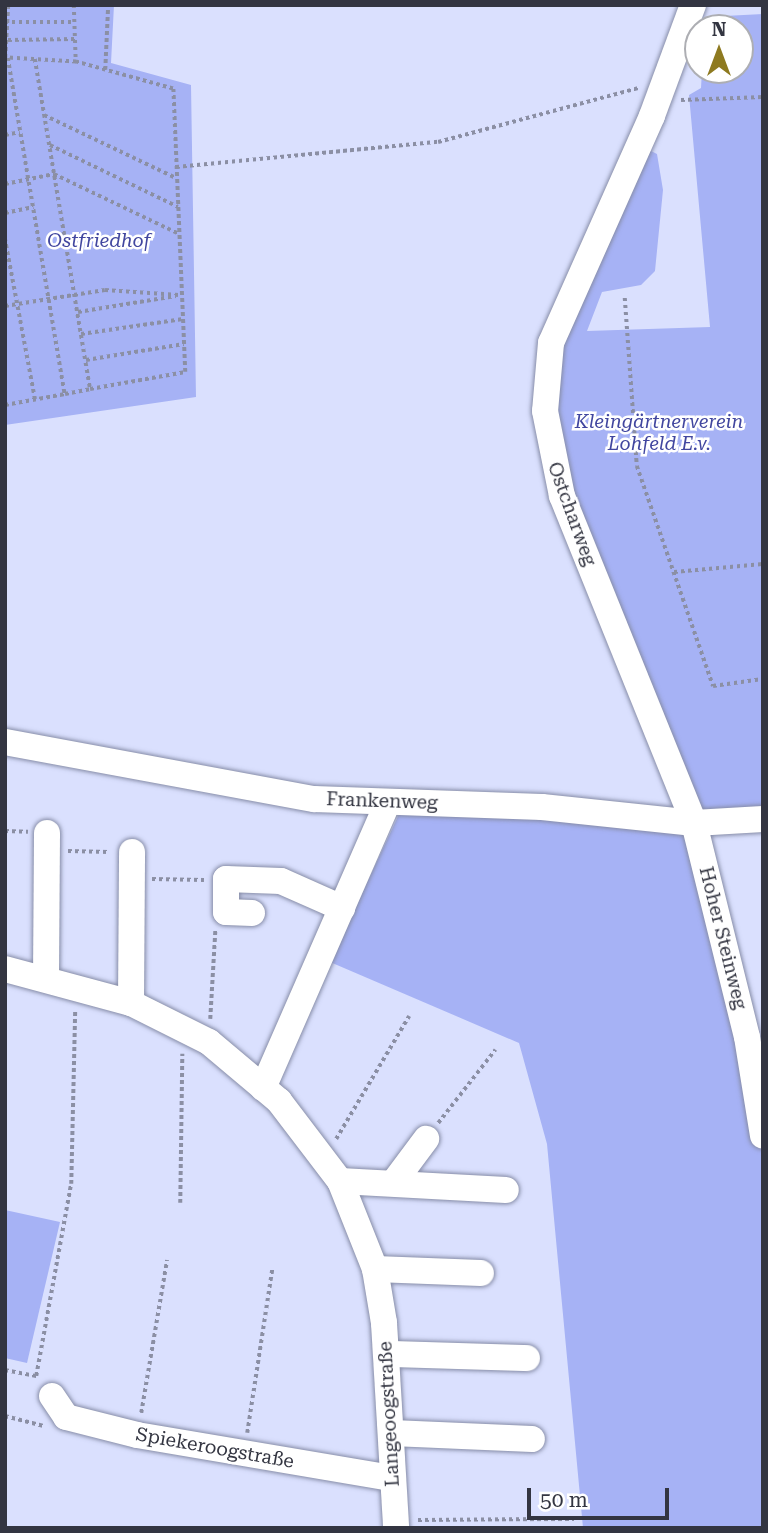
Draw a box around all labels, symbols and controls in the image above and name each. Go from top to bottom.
north arrow [684,14,754,84]
text: N [712,18,726,41]
park label: Ostfriedhof [47,230,151,252]
park label: Kleingärtnerverein Lohfeld E.v. [575,411,743,455]
street label: Ostcharweg [543,459,601,569]
street label: Frankenweg [326,788,438,814]
street label: Hoher Steinweg [694,864,752,1012]
street label: Langeoogstraße [374,1341,404,1487]
street label: Spiekeroogstraße [134,1423,296,1473]
scale bar [530,1474,672,1518]
text: 50 m [540,1488,588,1512]

